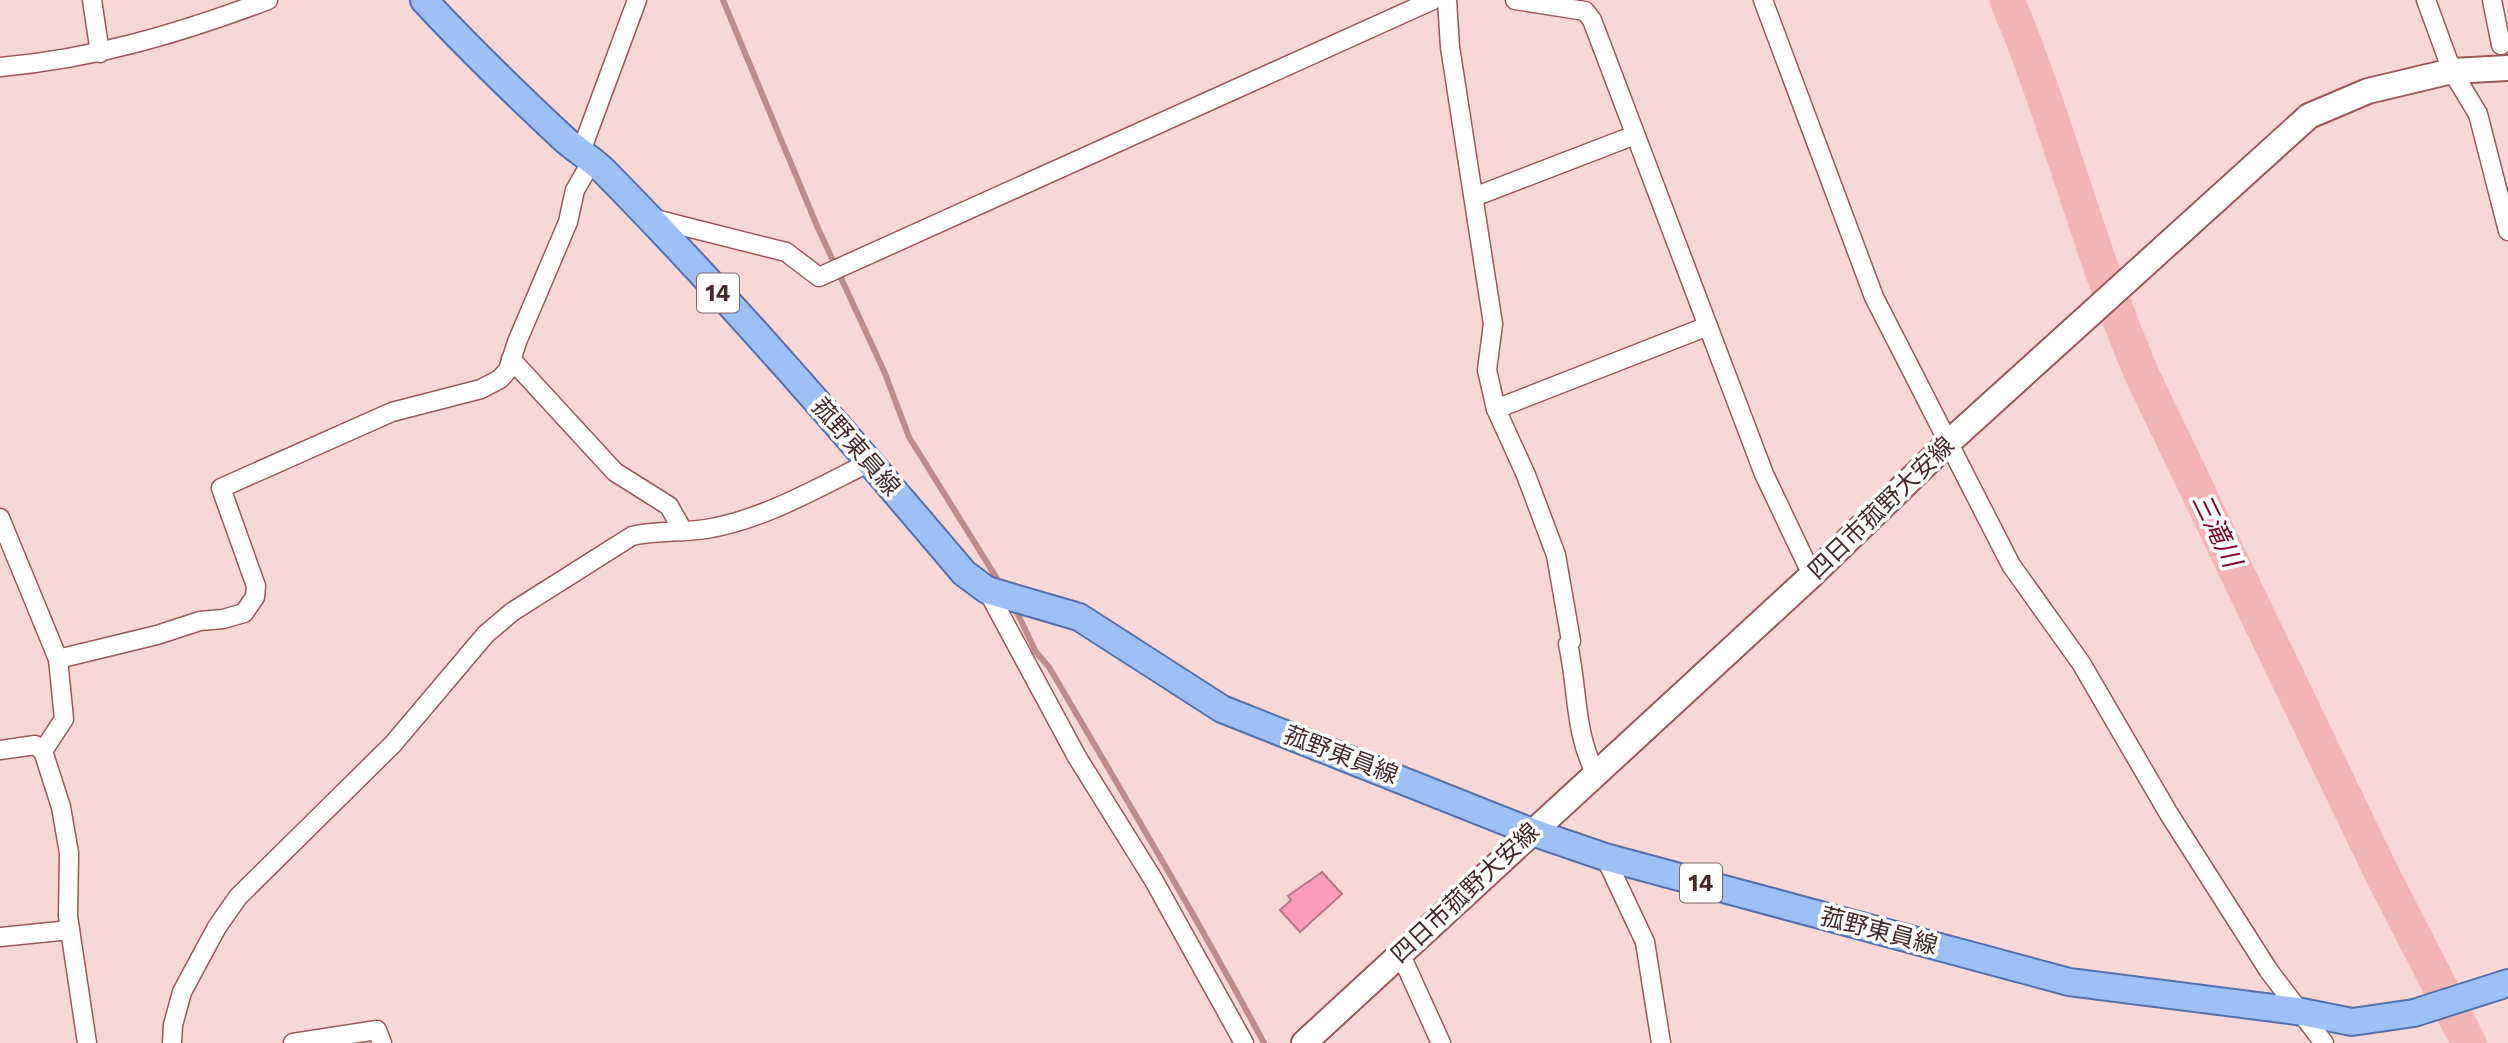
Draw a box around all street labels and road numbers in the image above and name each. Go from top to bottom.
road number: 14 [697,274,739,312]
street label: 菰野東員線 [806,393,906,501]
street label: 四日市菰野大安線 [1802,431,1960,585]
street label: 菰野東員線 [1280,720,1402,790]
street label: 四日市菰野大安線 [1385,817,1545,969]
road number: 14 [1680,863,1722,902]
street label: 菰野東員線 [1817,902,1941,960]

